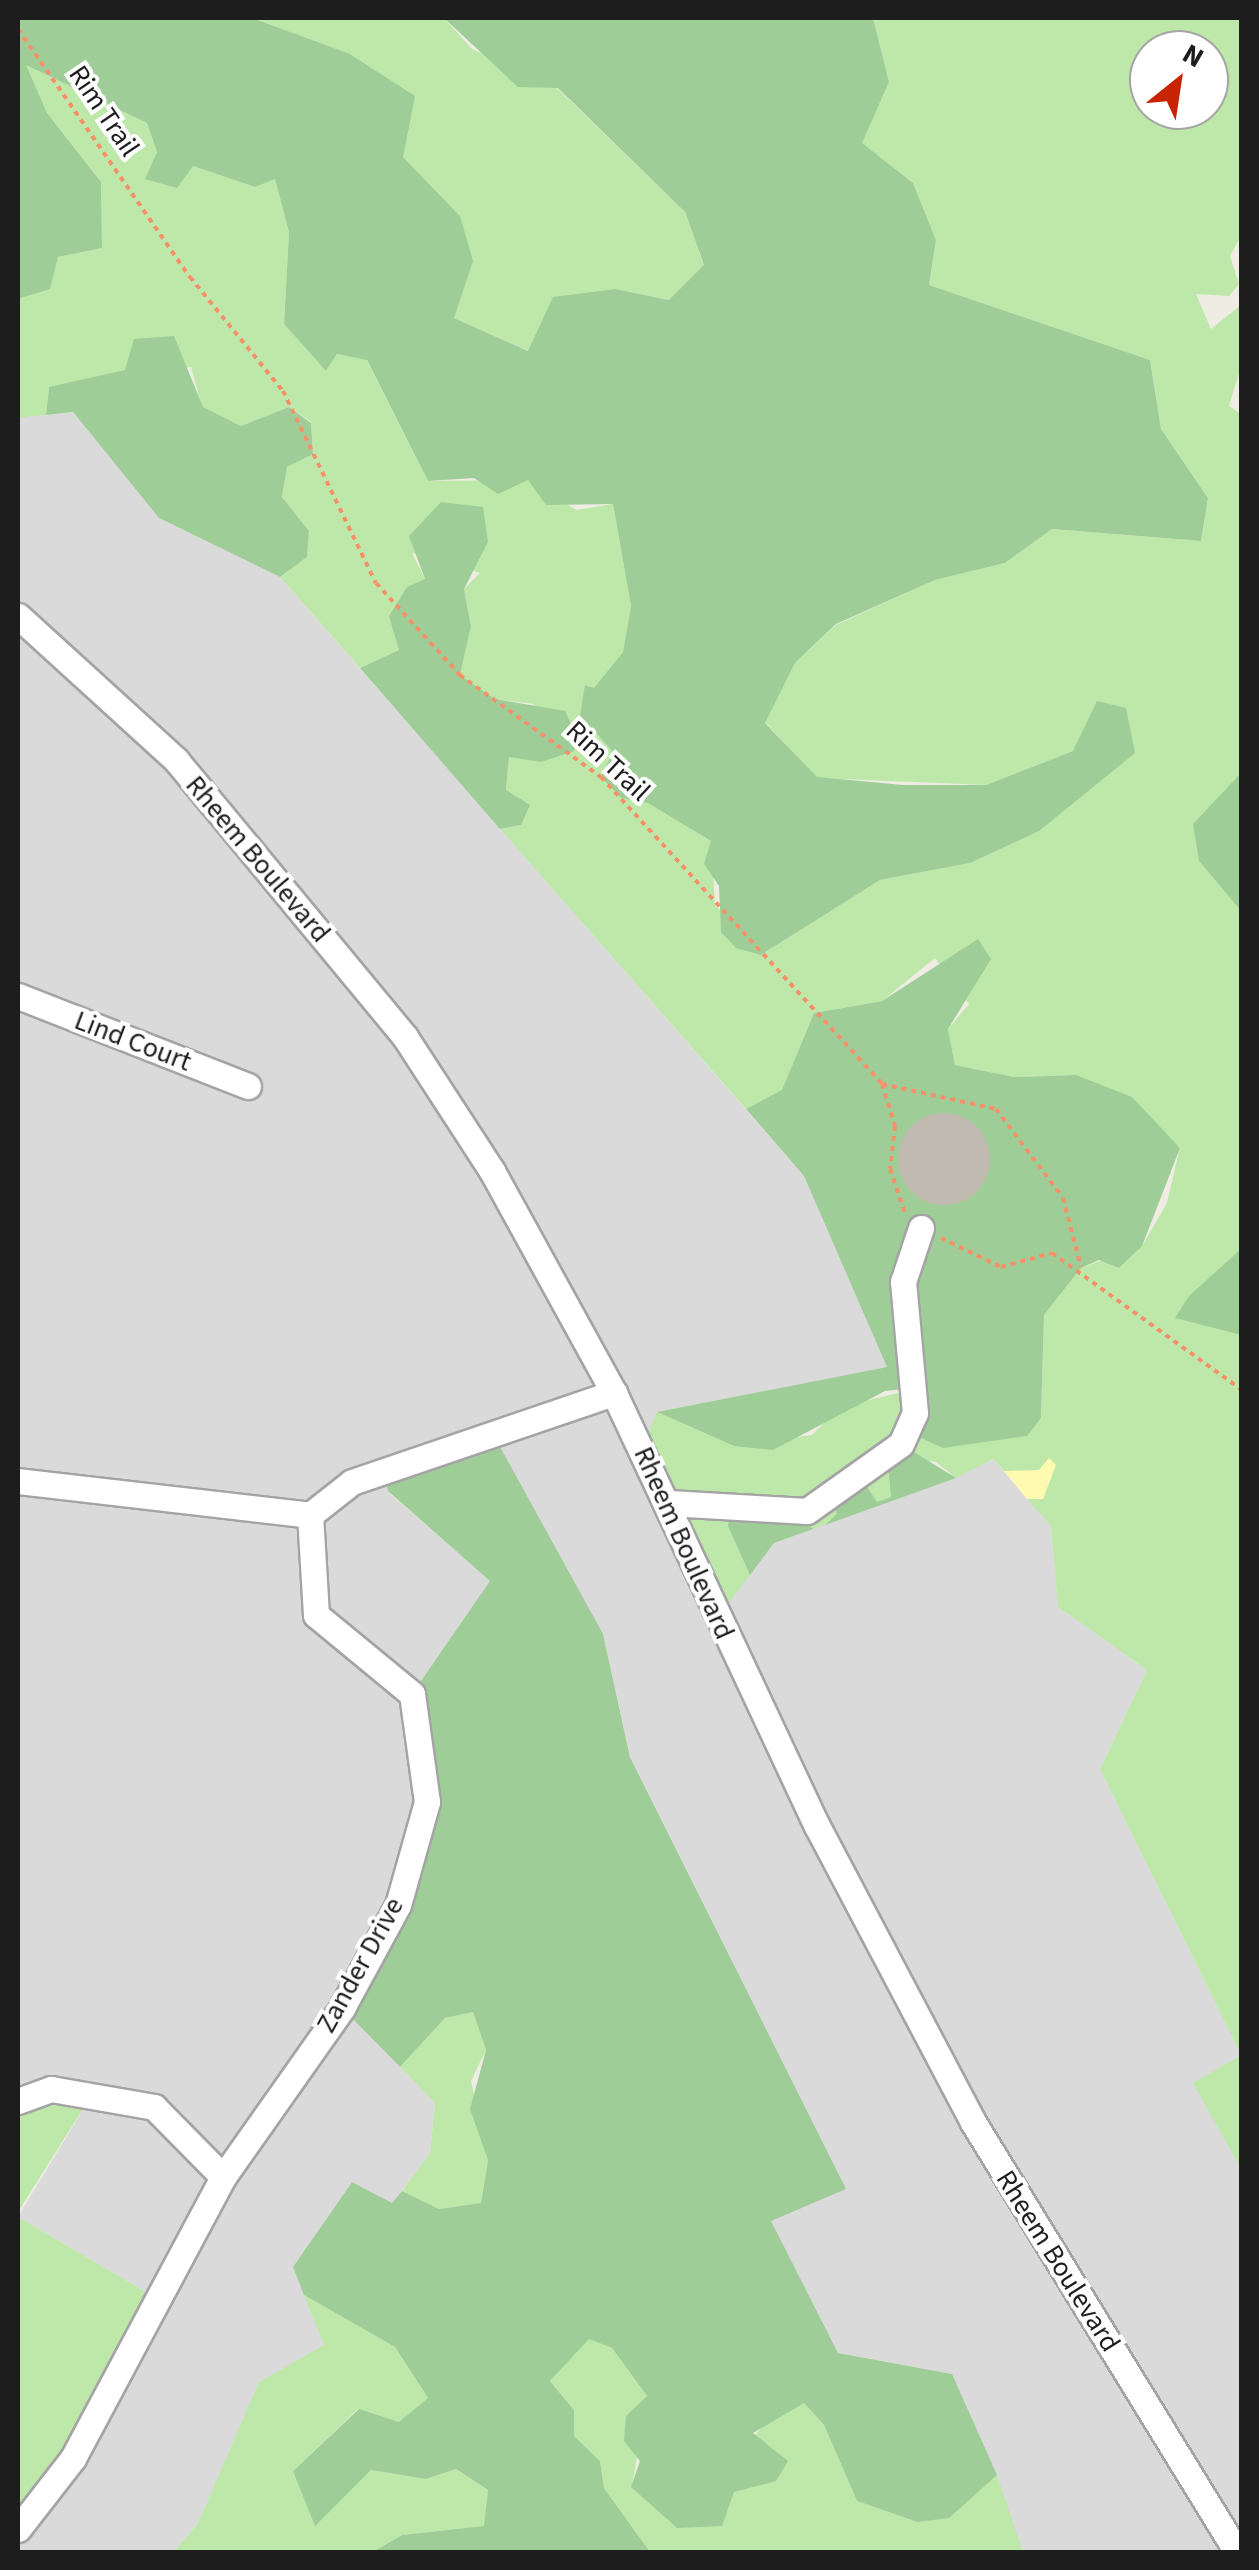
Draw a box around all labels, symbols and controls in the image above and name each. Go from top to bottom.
north arrow [1129,30,1229,130]
text: N [1175,34,1211,78]
street label: Rim Trail [61,59,147,163]
street label: Rim Trail [559,714,657,808]
street label: Rheem Boulevard [178,769,338,949]
street label: Lind Court [70,1003,196,1079]
street label: Rheem Boulevard [626,1441,742,1645]
street label: Zander Drive [309,1891,411,2039]
street label: Rheem Boulevard [989,2164,1127,2358]

